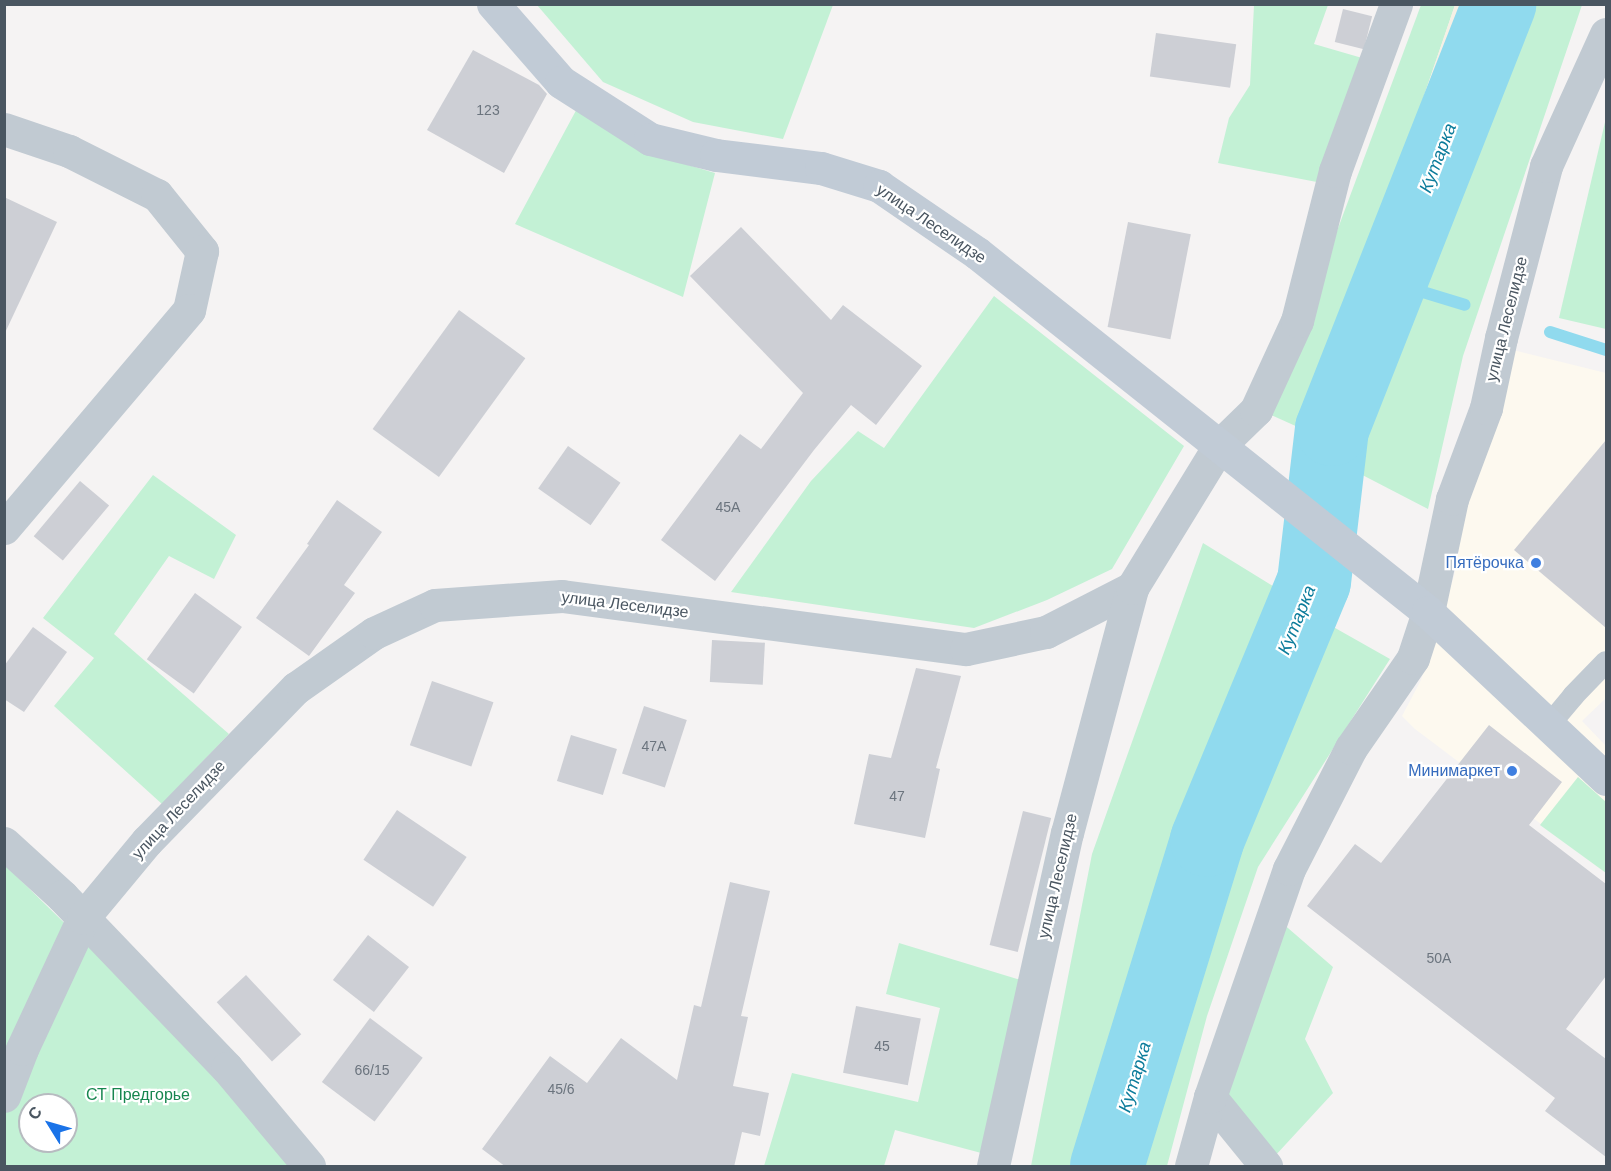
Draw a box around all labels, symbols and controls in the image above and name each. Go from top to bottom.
house number: 123 [476,102,500,118]
water label: Кутарка [1415,120,1461,196]
street label: улица Леселидзе [873,180,989,268]
street label: улица Леселидзе [1482,255,1532,383]
house number: 45А [716,499,740,515]
place label: Пятёрочка [1446,553,1524,573]
marker: Пятёрочка [1529,556,1543,570]
water label: Кутарка [1273,582,1321,658]
street label: улица Леселидзе [560,588,690,622]
house number: 47А [642,738,666,754]
street label: улица Леселидзе [128,757,230,863]
place label: Минимаркет [1408,761,1500,781]
marker: Минимаркет [1505,764,1519,778]
house number: 47 [889,788,905,804]
street label: улица Леселидзе [1034,812,1082,940]
house number: 50А [1427,950,1451,966]
house number: 45 [874,1038,890,1054]
water label: Кутарка [1114,1039,1156,1115]
house number: 66/15 [354,1062,390,1078]
house number: 45/6 [547,1081,575,1097]
park label: СТ Предгорье [86,1085,190,1105]
north arrow [18,1093,78,1153]
text: С [25,1103,45,1123]

